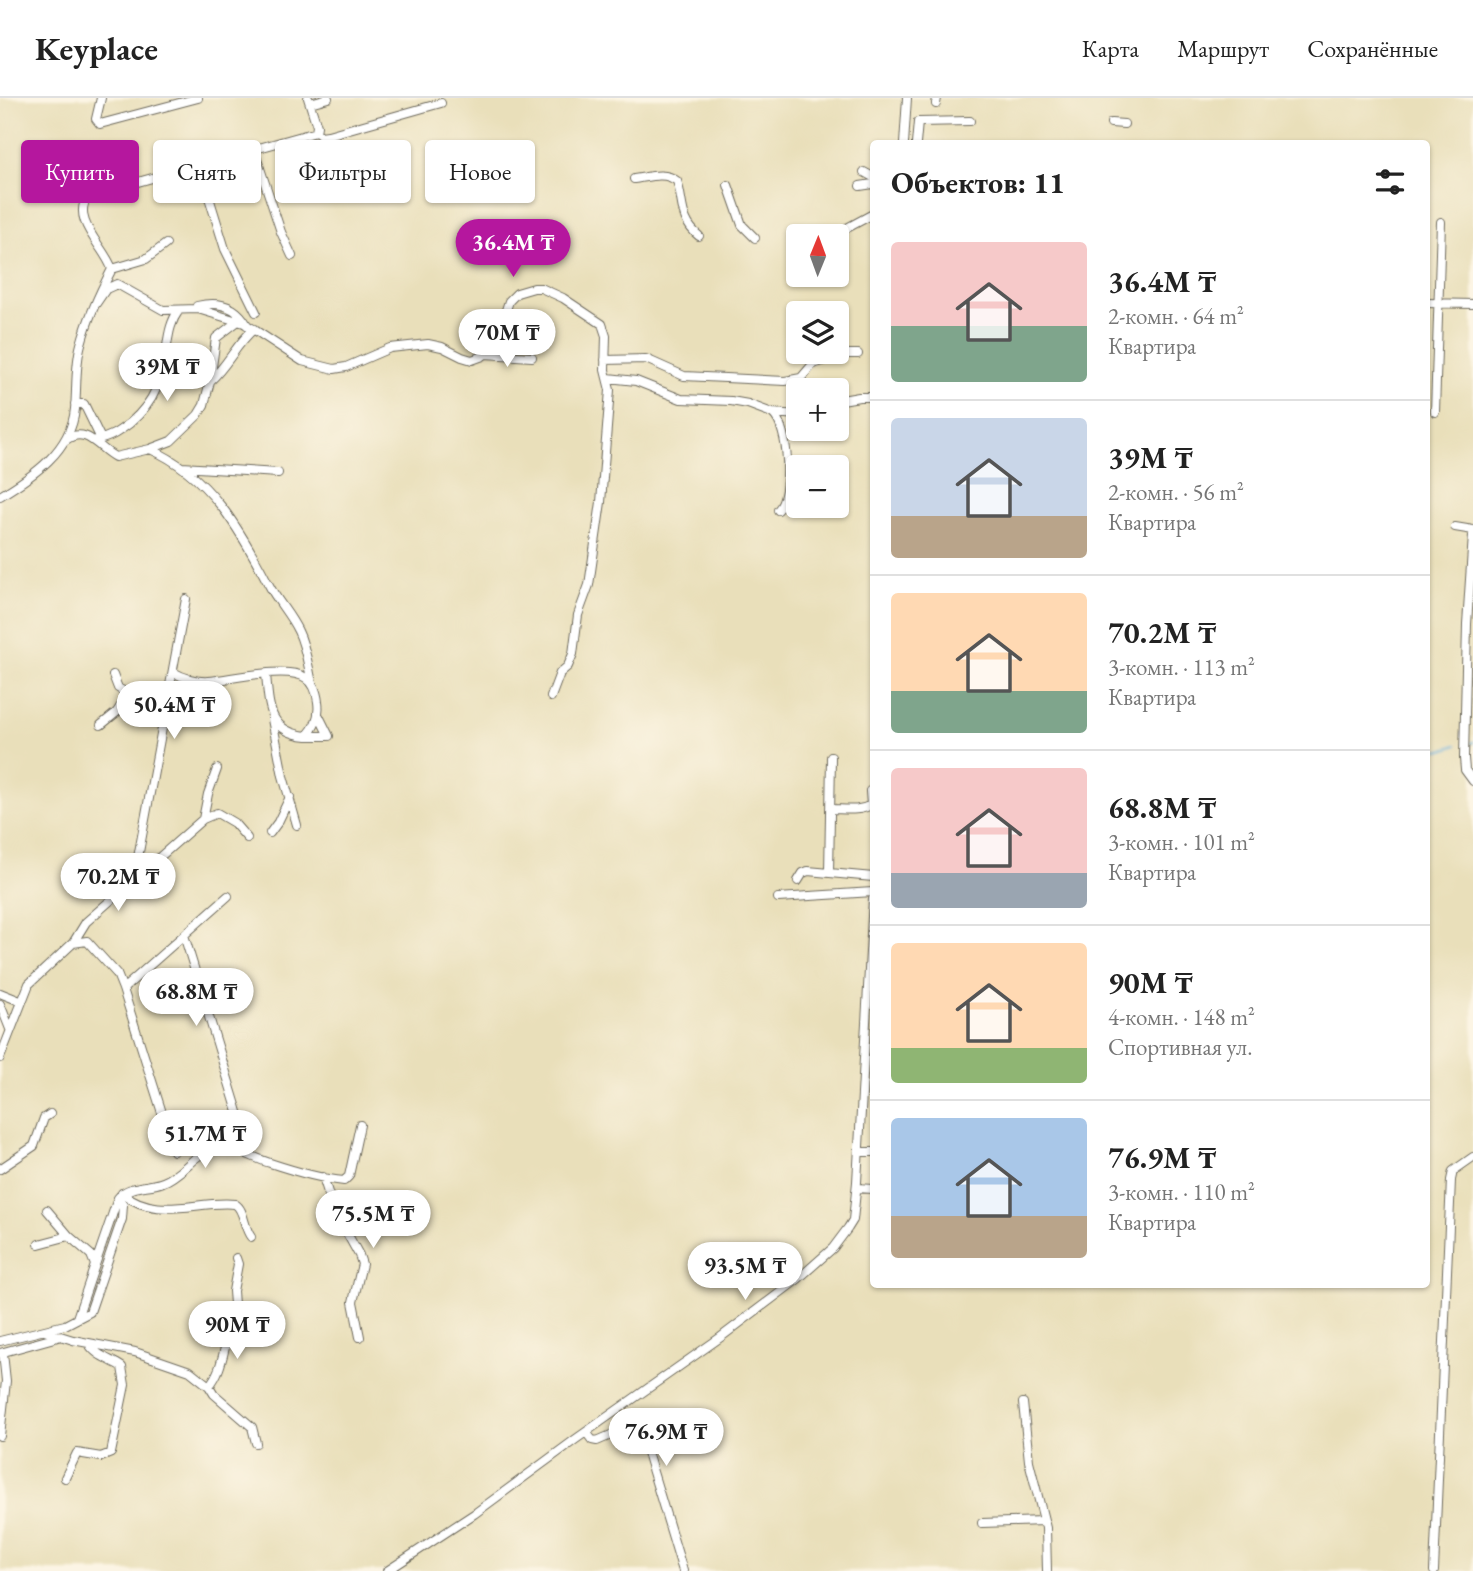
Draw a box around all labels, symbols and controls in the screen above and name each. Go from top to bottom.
text: Keyplace [35,27,158,70]
text: Карта [1082,33,1139,64]
text: Маршрут [1177,33,1269,64]
text: Сохранённые [1307,33,1438,64]
chip: Купить [21,140,139,203]
chip: Снять [153,140,261,203]
chip: Фильтры [275,140,411,203]
chip: Новое [425,140,535,203]
text: Объектов: 11 [891,163,1065,202]
icon: filters [1371,163,1409,201]
pin: 36.4M ₸ [448,220,578,279]
north arrow [786,224,849,287]
map controls [786,224,849,518]
text: 36.4M ₸ [472,227,554,257]
text: 36.4M ₸ [1108,262,1216,301]
icon: home [947,270,1031,354]
button: layers [786,301,849,364]
text: 2-комн. · 64 m² [1108,301,1244,331]
pin: 70M ₸ [458,310,556,369]
text: 70M ₸ [475,317,539,347]
text: Квартира [1108,331,1196,361]
pin: 39M ₸ [118,344,216,403]
text: 39M ₸ [135,351,199,381]
button: + [786,378,849,441]
text: 39M ₸ [1108,438,1193,477]
icon: home [947,446,1031,530]
button: − [786,455,849,518]
text: 2-комн. · 56 m² [1108,477,1244,507]
text: Квартира [1108,507,1196,537]
text: 70.2M ₸ [1108,613,1216,652]
icon: home [947,621,1031,705]
text: 3-комн. · 113 m² [1108,652,1255,682]
pin: 50.4M ₸ [109,682,239,741]
text: Квартира [1108,682,1196,712]
text: 50.4M ₸ [133,689,215,719]
text: 68.8M ₸ [1108,788,1216,827]
icon: home [947,796,1031,880]
text: 3-комн. · 101 m² [1108,827,1255,857]
pin: 70.2M ₸ [53,854,183,913]
text: Квартира [1108,857,1196,887]
text: 70.2M ₸ [77,861,159,891]
text: 90M ₸ [1108,963,1193,1002]
pin: 68.8M ₸ [131,968,261,1028]
icon: home [947,971,1031,1055]
text: 68.8M ₸ [155,976,237,1006]
text: 4-комн. · 148 m² [1108,1002,1255,1032]
text: Спортивная ул. [1108,1032,1252,1062]
pin: 51.7M ₸ [140,1110,270,1170]
text: 51.7M ₸ [164,1118,246,1148]
text: 76.9M ₸ [1108,1138,1216,1177]
icon: home [947,1146,1031,1230]
text: 3-комн. · 110 m² [1108,1177,1255,1207]
pin: 75.5M ₸ [308,1190,438,1250]
text: 75.5M ₸ [332,1198,414,1228]
text: Квартира [1108,1207,1196,1237]
pin: 93.5M ₸ [680,1242,810,1302]
text: 93.5M ₸ [704,1250,786,1280]
pin: 90M ₸ [188,1302,286,1361]
text: 90M ₸ [205,1309,269,1339]
pin: 76.9M ₸ [601,1408,731,1468]
text: 76.9M ₸ [625,1416,707,1446]

